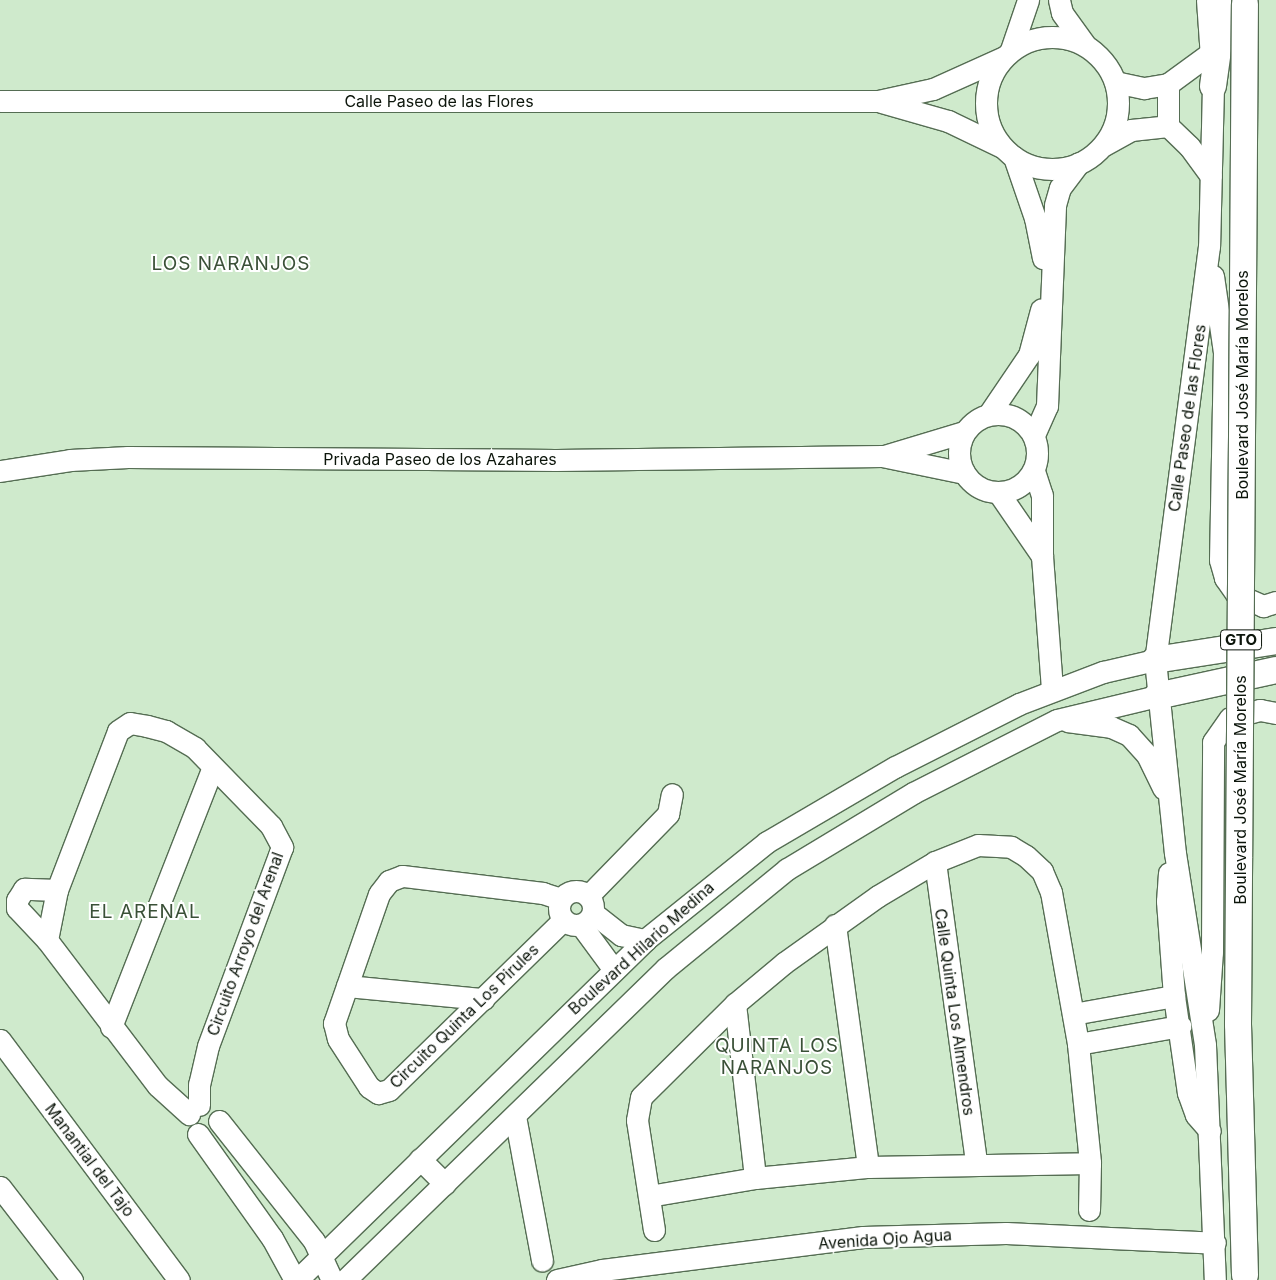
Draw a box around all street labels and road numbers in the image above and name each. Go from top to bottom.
street label: Calle Paseo de las Flores [344,91,534,111]
street label: Boulevard José María Morelos [1232,270,1252,500]
street label: Calle Paseo de las Flores [1164,323,1210,513]
street label: Privada Paseo de los Azahares [323,449,557,469]
road number: GTO [1220,628,1262,652]
street label: Boulevard José María Morelos [1230,675,1250,905]
street label: Circuito Arroyo del Arenal [203,850,287,1038]
street label: Boulevard Hilario Medina [564,878,718,1018]
street label: Calle Quinta Los Almendros [931,907,979,1117]
street label: Circuito Quinta Los Pirules [386,940,542,1092]
street label: Manantial del Tajo [41,1100,139,1220]
street label: Avenida Ojo Agua [817,1225,953,1253]

